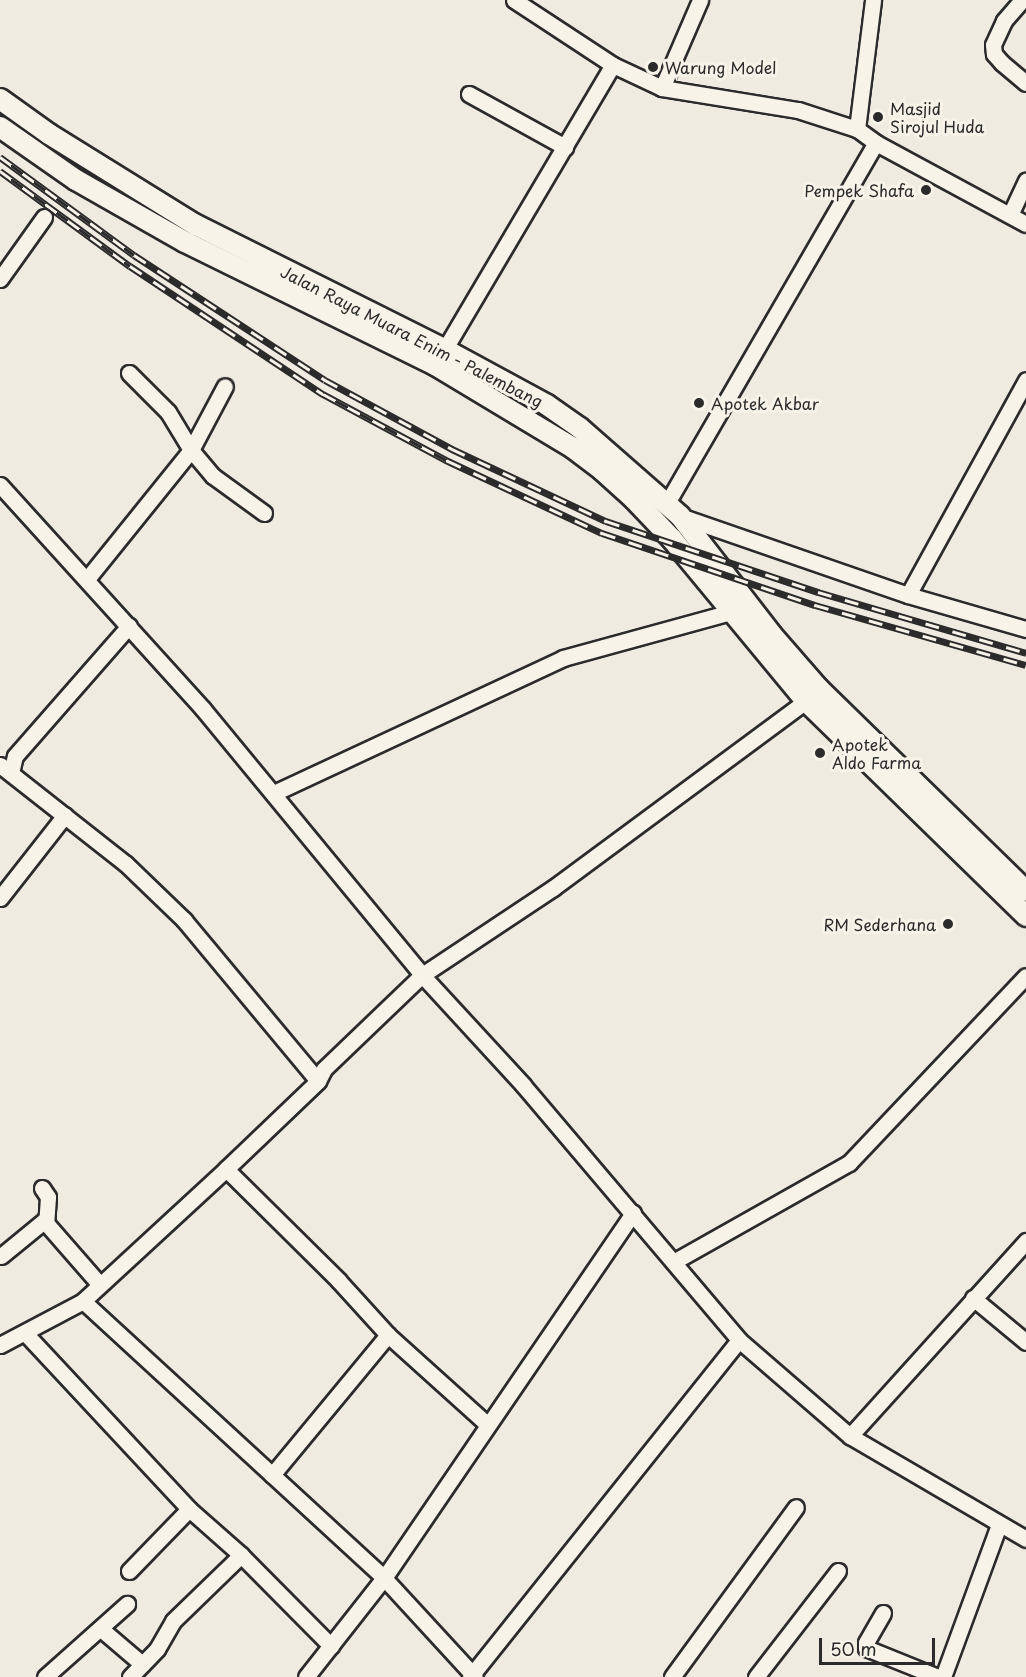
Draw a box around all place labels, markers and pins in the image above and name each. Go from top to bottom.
place label: Warung Model [665,57,777,77]
marker: Warung Model [646,60,660,74]
place label: Masjid Sirojul Huda [890,98,985,136]
marker: Masjid Sirojul Huda [871,110,885,124]
place label: Pempek Shafa [804,180,914,200]
marker: Pempek Shafa [919,183,933,197]
place label: Apotek Akbar [711,393,819,413]
marker: Apotek Akbar [692,396,706,410]
place label: Apotek Aldo Farma [832,734,922,772]
marker: Apotek Aldo Farma [813,746,827,760]
place label: RM Sederhana [822,914,936,934]
marker: RM Sederhana [941,917,955,931]

